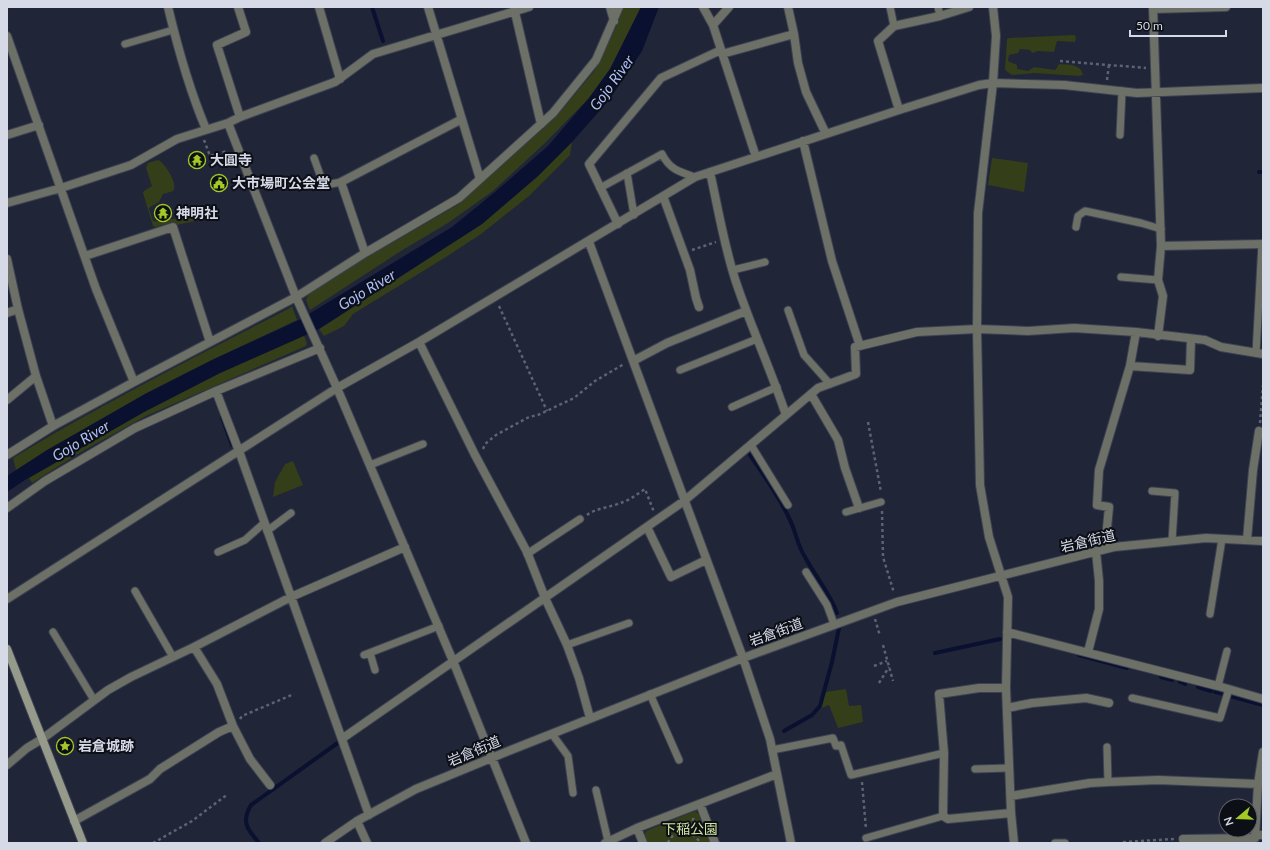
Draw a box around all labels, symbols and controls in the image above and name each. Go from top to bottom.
scale bar [1130,12,1226,38]
text: 50 m [1136,18,1163,33]
water label: Gojo River [585,51,638,114]
temple icon: 大圓寺 [187,150,207,170]
place label: 大圓寺 [210,151,252,168]
public building icon: 大市場町公会堂 [209,173,229,193]
place label: 大市場町公会堂 [232,174,330,191]
temple icon: 神明社 [153,203,173,223]
place label: 神明社 [176,204,218,221]
water label: Gojo River [334,264,399,313]
water label: Gojo River [48,415,113,464]
street label: 岩倉街道 [1059,526,1117,555]
street label: 岩倉街道 [747,614,805,649]
street label: 岩倉街道 [445,732,503,769]
place icon: 岩倉城跡 [55,736,75,756]
place label: 岩倉城跡 [78,737,134,754]
north arrow [1218,798,1258,838]
text: N [1221,815,1236,828]
park label: 下稲公園 [662,820,718,837]

